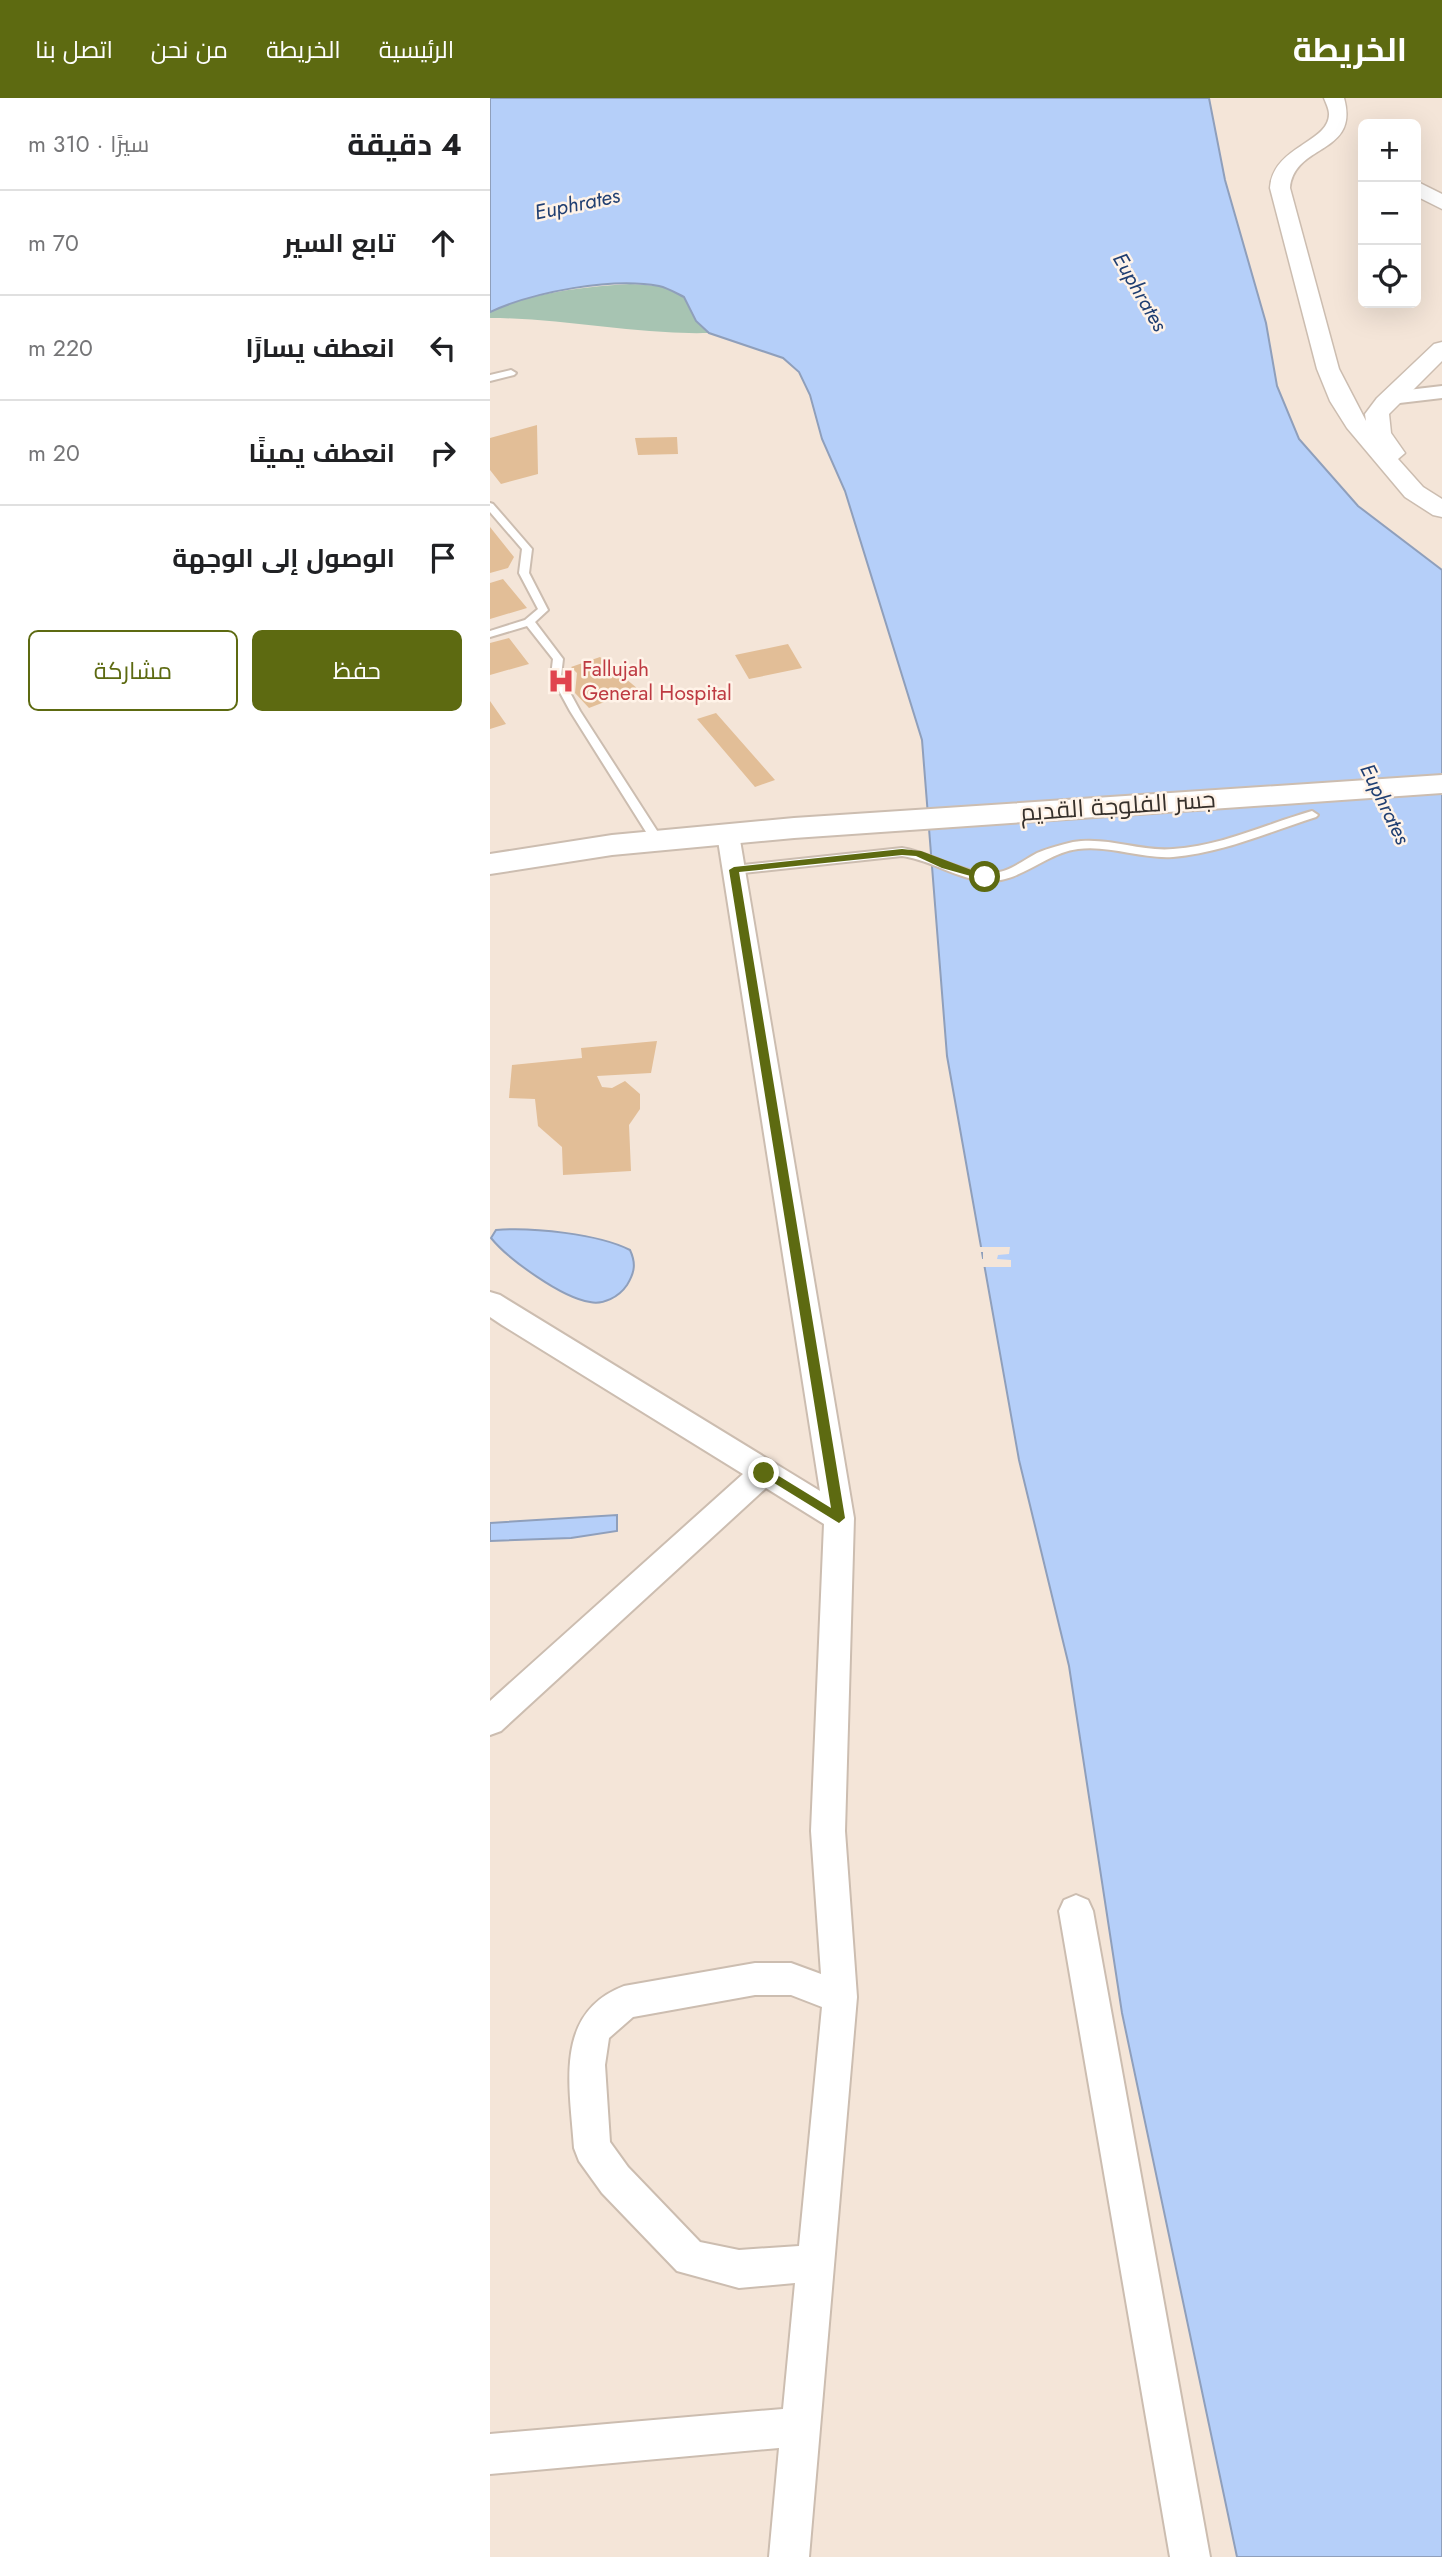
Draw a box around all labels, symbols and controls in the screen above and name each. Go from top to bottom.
text: الخريطة [1293,26,1407,73]
text: اتصل بنا [35,32,113,67]
text: من نحن [151,32,228,67]
text: الخريطة [266,32,341,67]
text: الرئيسية [379,32,454,67]
map controls [1358,119,1421,308]
button: + [1358,119,1421,182]
text: 4 دقيقة [347,123,462,166]
text: سيرًا · 310 m [28,127,149,161]
water label: Euphrates [532,180,623,228]
button: − [1358,182,1421,245]
text: تابع السير [284,224,395,262]
icon: ahead [424,224,462,262]
text: 70 m [28,226,79,260]
button: locate [1358,245,1421,308]
water label: Euphrates [1105,247,1175,338]
text: انعطف يسارًا [245,329,395,367]
icon: left [424,329,462,367]
text: 220 m [28,331,93,365]
text: انعطف يمينًا [249,434,395,472]
icon: right [424,434,462,472]
text: 20 m [28,436,80,470]
text: الوصول إلى الوجهة [172,539,395,577]
icon: arrive [424,539,462,577]
button: مشاركة [28,630,238,711]
button: حفظ [252,630,462,711]
place label: Fallujah General Hospital [582,654,732,708]
hospital icon: Fallujah General Hospital [546,666,576,696]
water label: Euphrates [1353,759,1418,850]
street label: جسر الفلوجة القديم [1019,781,1217,830]
route start [969,861,1000,892]
route end [748,1457,779,1488]

